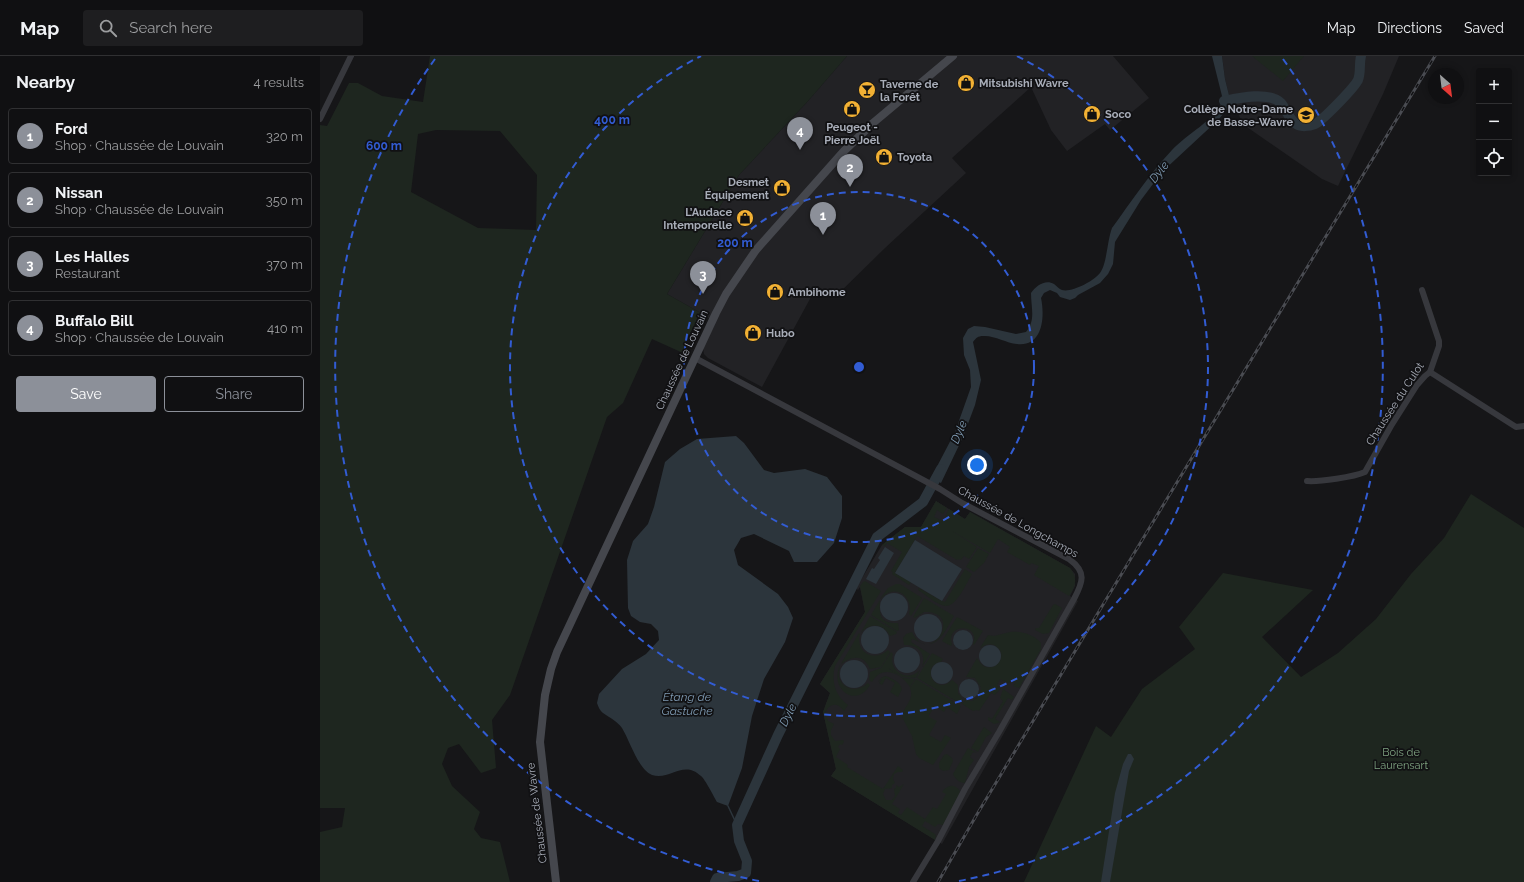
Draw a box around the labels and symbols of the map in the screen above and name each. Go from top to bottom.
north arrow [1428,68,1464,104]
shop icon: Mitsubishi Wavre [956,73,976,93]
place label: Mitsubishi Wavre [979,77,1069,90]
place label: Taverne de la Forêt [880,78,939,104]
bar icon: Taverne de la Forêt [857,80,877,100]
shop icon: Peugeot - Pierre Joël [842,99,862,119]
place label: Collège Notre-Dame de Basse-Wavre [1184,103,1293,129]
shop icon: Soco [1082,104,1102,124]
school or university icon: Collège Notre-Dame de Basse-Wavre [1296,105,1316,125]
place label: Soco [1105,108,1132,121]
text: 400 m [594,113,630,127]
pin: 4 [787,117,813,150]
place label: Peugeot - Pierre Joël [824,121,880,147]
text: 600 m [366,139,402,153]
shop icon: Toyota [874,147,894,167]
place label: Toyota [897,151,932,164]
pin: 2 [837,154,863,187]
water label: Dyle [1146,158,1172,186]
place label: Desmet Équipement [705,176,770,202]
shop icon: Desmet Équipement [772,178,792,198]
pin: 1 [810,202,836,235]
place label: L’Audace Intemporelle [663,206,732,232]
shop icon: L’Audace Intemporelle [735,208,755,228]
text: 200 m [717,236,753,250]
pin: 3 [690,261,716,294]
shop icon: Ambihome [765,282,785,302]
place label: Ambihome [788,286,846,299]
street label: Chaussée de Louvain [653,308,711,412]
shop icon: Hubo [743,323,763,343]
place label: Hubo [766,327,795,340]
centre of rings [852,360,866,374]
street label: Chaussée du Culot [1363,360,1427,448]
water label: Dyle [948,418,970,446]
your location [967,455,987,475]
street label: Chaussée de Longchamps [956,483,1080,561]
water label: Étang de Gastuche [661,690,713,718]
water label: Dyle [776,701,800,729]
park label: Bois de Laurensart [1374,746,1428,772]
street label: Chaussée de Wavre [524,761,550,864]

